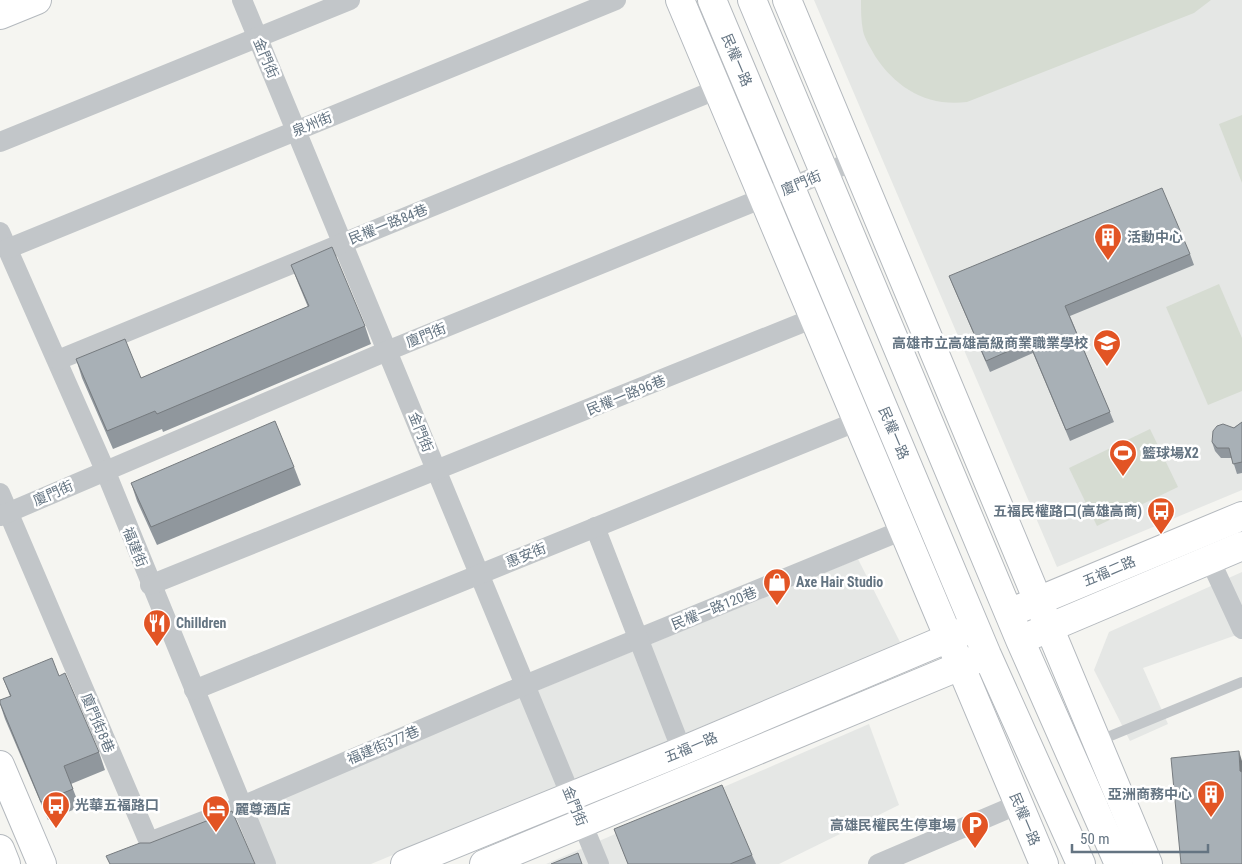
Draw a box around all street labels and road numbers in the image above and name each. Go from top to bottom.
street label: 民權一路 [719,31,755,89]
street label: 金門街 [250,36,282,80]
street label: 泉州街 [290,109,334,139]
street label: 廈門街 [779,167,823,199]
street label: 民權一路84巷 [346,201,430,247]
street label: 廈門街 [404,320,448,350]
street label: 民權一路96巷 [584,372,668,418]
street label: 民權一路 [876,404,912,462]
street label: 金門街 [406,410,436,454]
street label: 廈門街 [31,477,75,509]
street label: 福建街 [120,525,150,569]
street label: 惠安街 [504,540,548,570]
street label: 五福二路 [1080,553,1138,589]
street label: 民權一路120巷 [669,584,759,632]
street label: 廈門街8巷 [78,691,118,755]
street label: 福建街377巷 [345,723,421,767]
street label: 五福一路 [662,729,720,765]
street label: 金門街 [560,784,590,828]
street label: 民權一路 [1007,790,1043,848]

